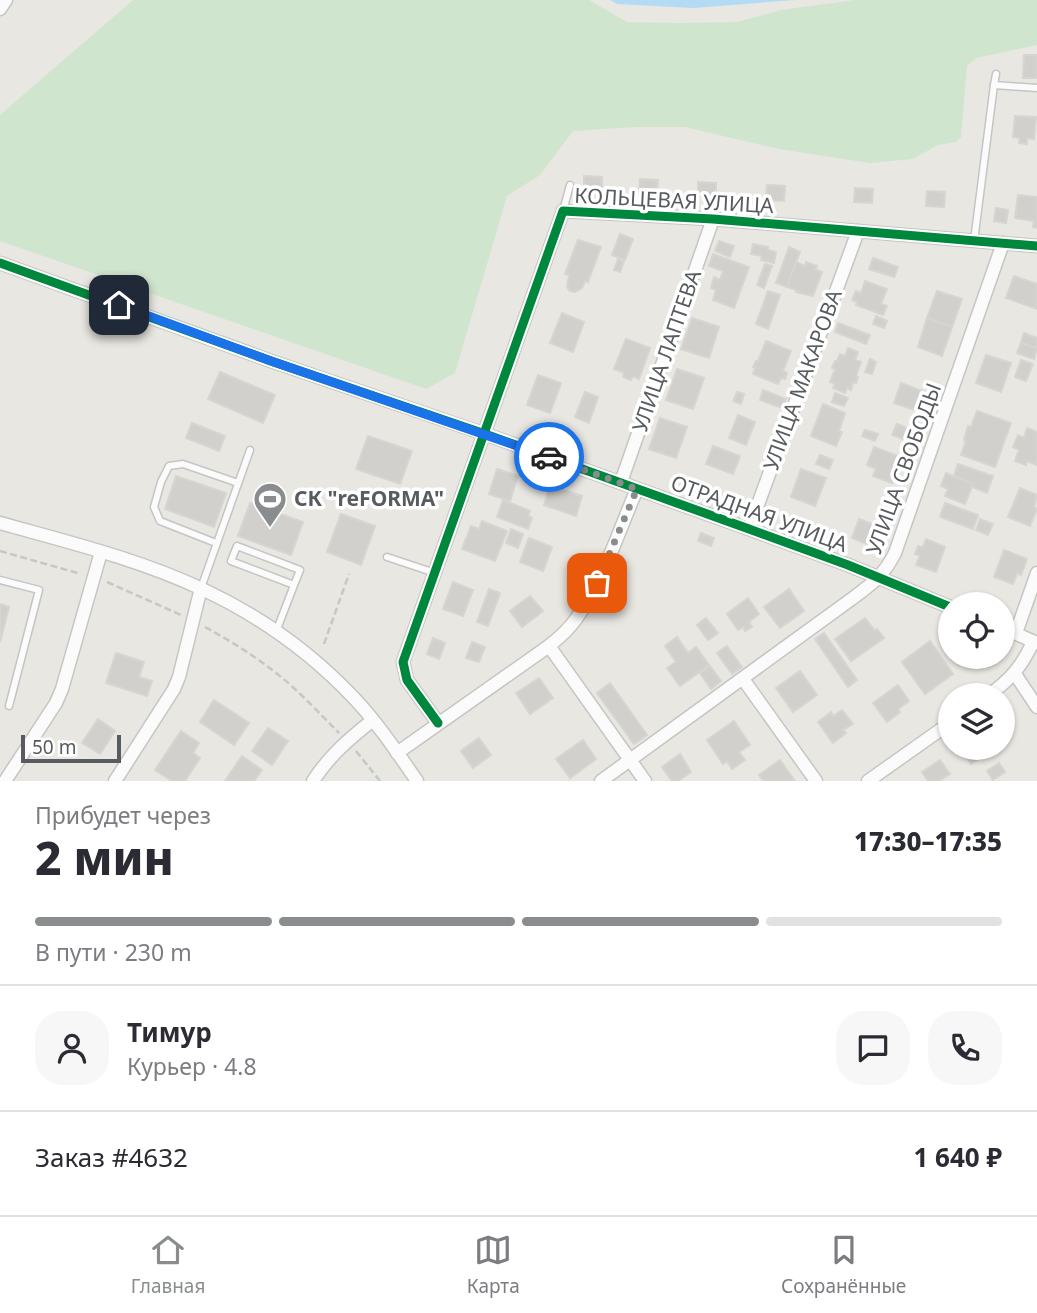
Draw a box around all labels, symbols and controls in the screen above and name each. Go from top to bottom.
street label: КОЛЬЦЕВАЯ УЛИЦА [574,181,775,219]
street label: УЛИЦА ЛАПТЕВА [625,265,707,436]
pin [89,275,149,335]
street label: УЛИЦА МАКАРОВА [756,285,848,474]
icon: home [100,286,138,324]
street label: УЛИЦА СВОБОДЫ [859,379,947,558]
courier [514,422,584,492]
icon: car [530,438,568,476]
street label: ОТРАДНАЯ УЛИЦА [667,468,852,558]
sports icon: СК "reFORMA" [251,480,289,529]
place label: СК "reFORMA" [294,484,444,512]
pin [567,553,627,613]
icon: bag [578,564,616,602]
map controls [938,592,1015,760]
button: locate [938,592,1015,669]
button: layers [938,683,1015,760]
scale bar [21,732,121,764]
text: 50 m [32,734,76,760]
text: Прибудет через [35,799,211,831]
text: 17:30–17:35 [854,823,1002,859]
text: 2 мин [35,826,174,888]
text: В пути · 230 m [35,936,192,968]
button: person [35,1011,109,1085]
button: chat [836,1011,910,1085]
button: phone [928,1011,1002,1085]
text: Тимур [127,1014,212,1050]
text: Курьер · 4.8 [127,1050,257,1082]
text: Заказ #4632 [35,1139,188,1175]
text: 1 640 ₽ [913,1139,1002,1175]
tab: Главная [131,1231,205,1299]
tab: Карта [467,1231,520,1299]
tab: Сохранённые [781,1231,906,1299]

